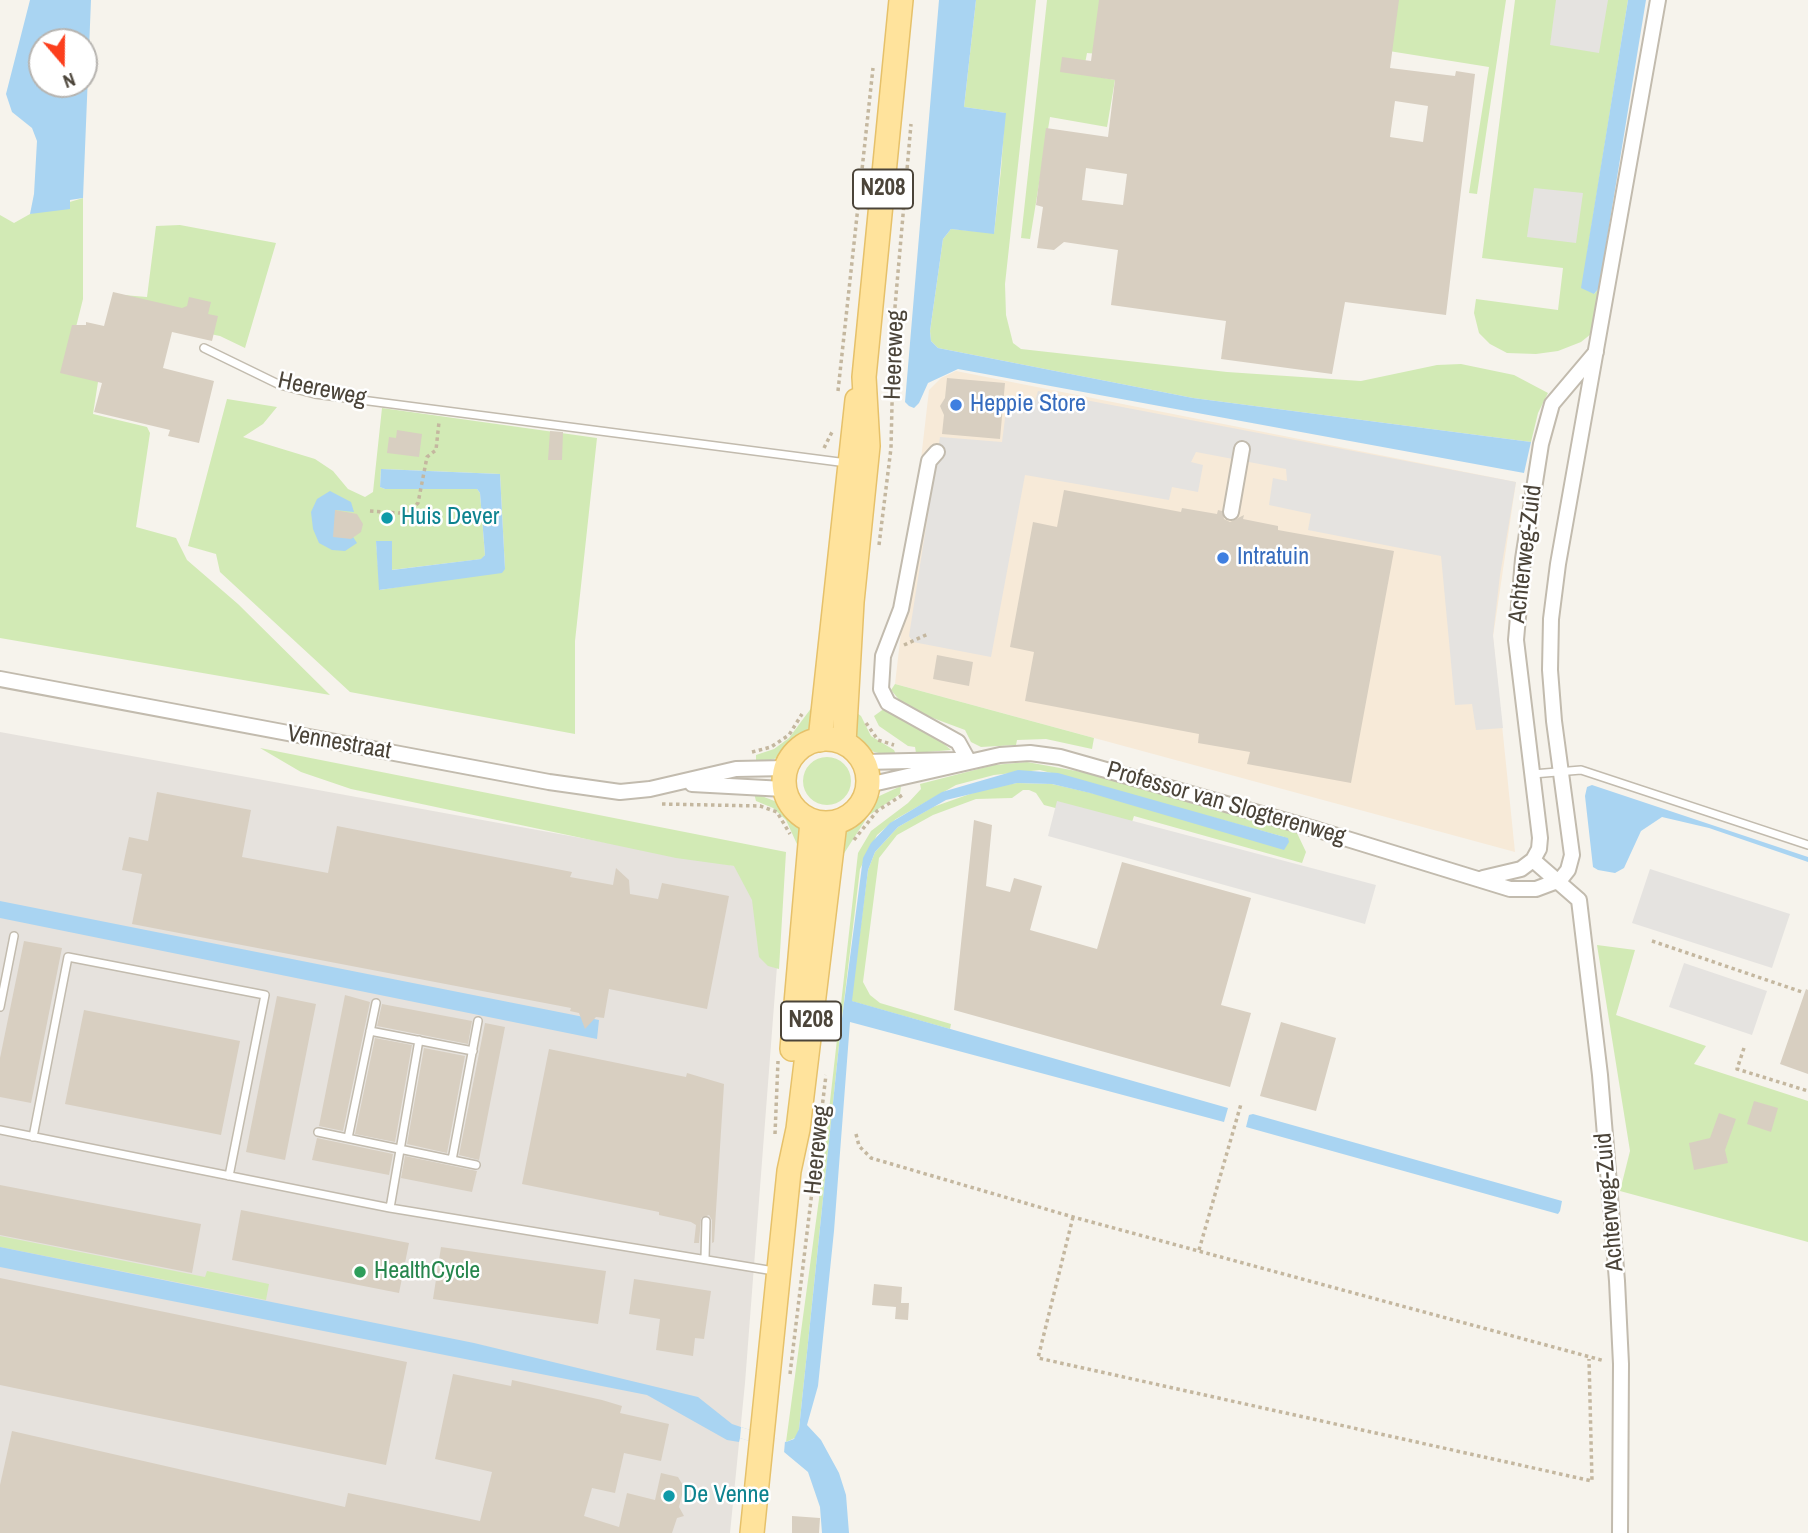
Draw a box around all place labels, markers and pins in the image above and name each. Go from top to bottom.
place label: Heppie Store [970,391,1086,419]
marker: Heppie Store [948,397,964,413]
place label: Huis Dever [401,504,499,532]
marker: Huis Dever [379,510,395,526]
place label: Intratuin [1237,544,1309,572]
marker: Intratuin [1215,550,1231,566]
place label: HealthCycle [374,1258,480,1286]
marker: HealthCycle [352,1264,368,1280]
place label: De Venne [683,1482,769,1510]
marker: De Venne [661,1488,677,1504]

